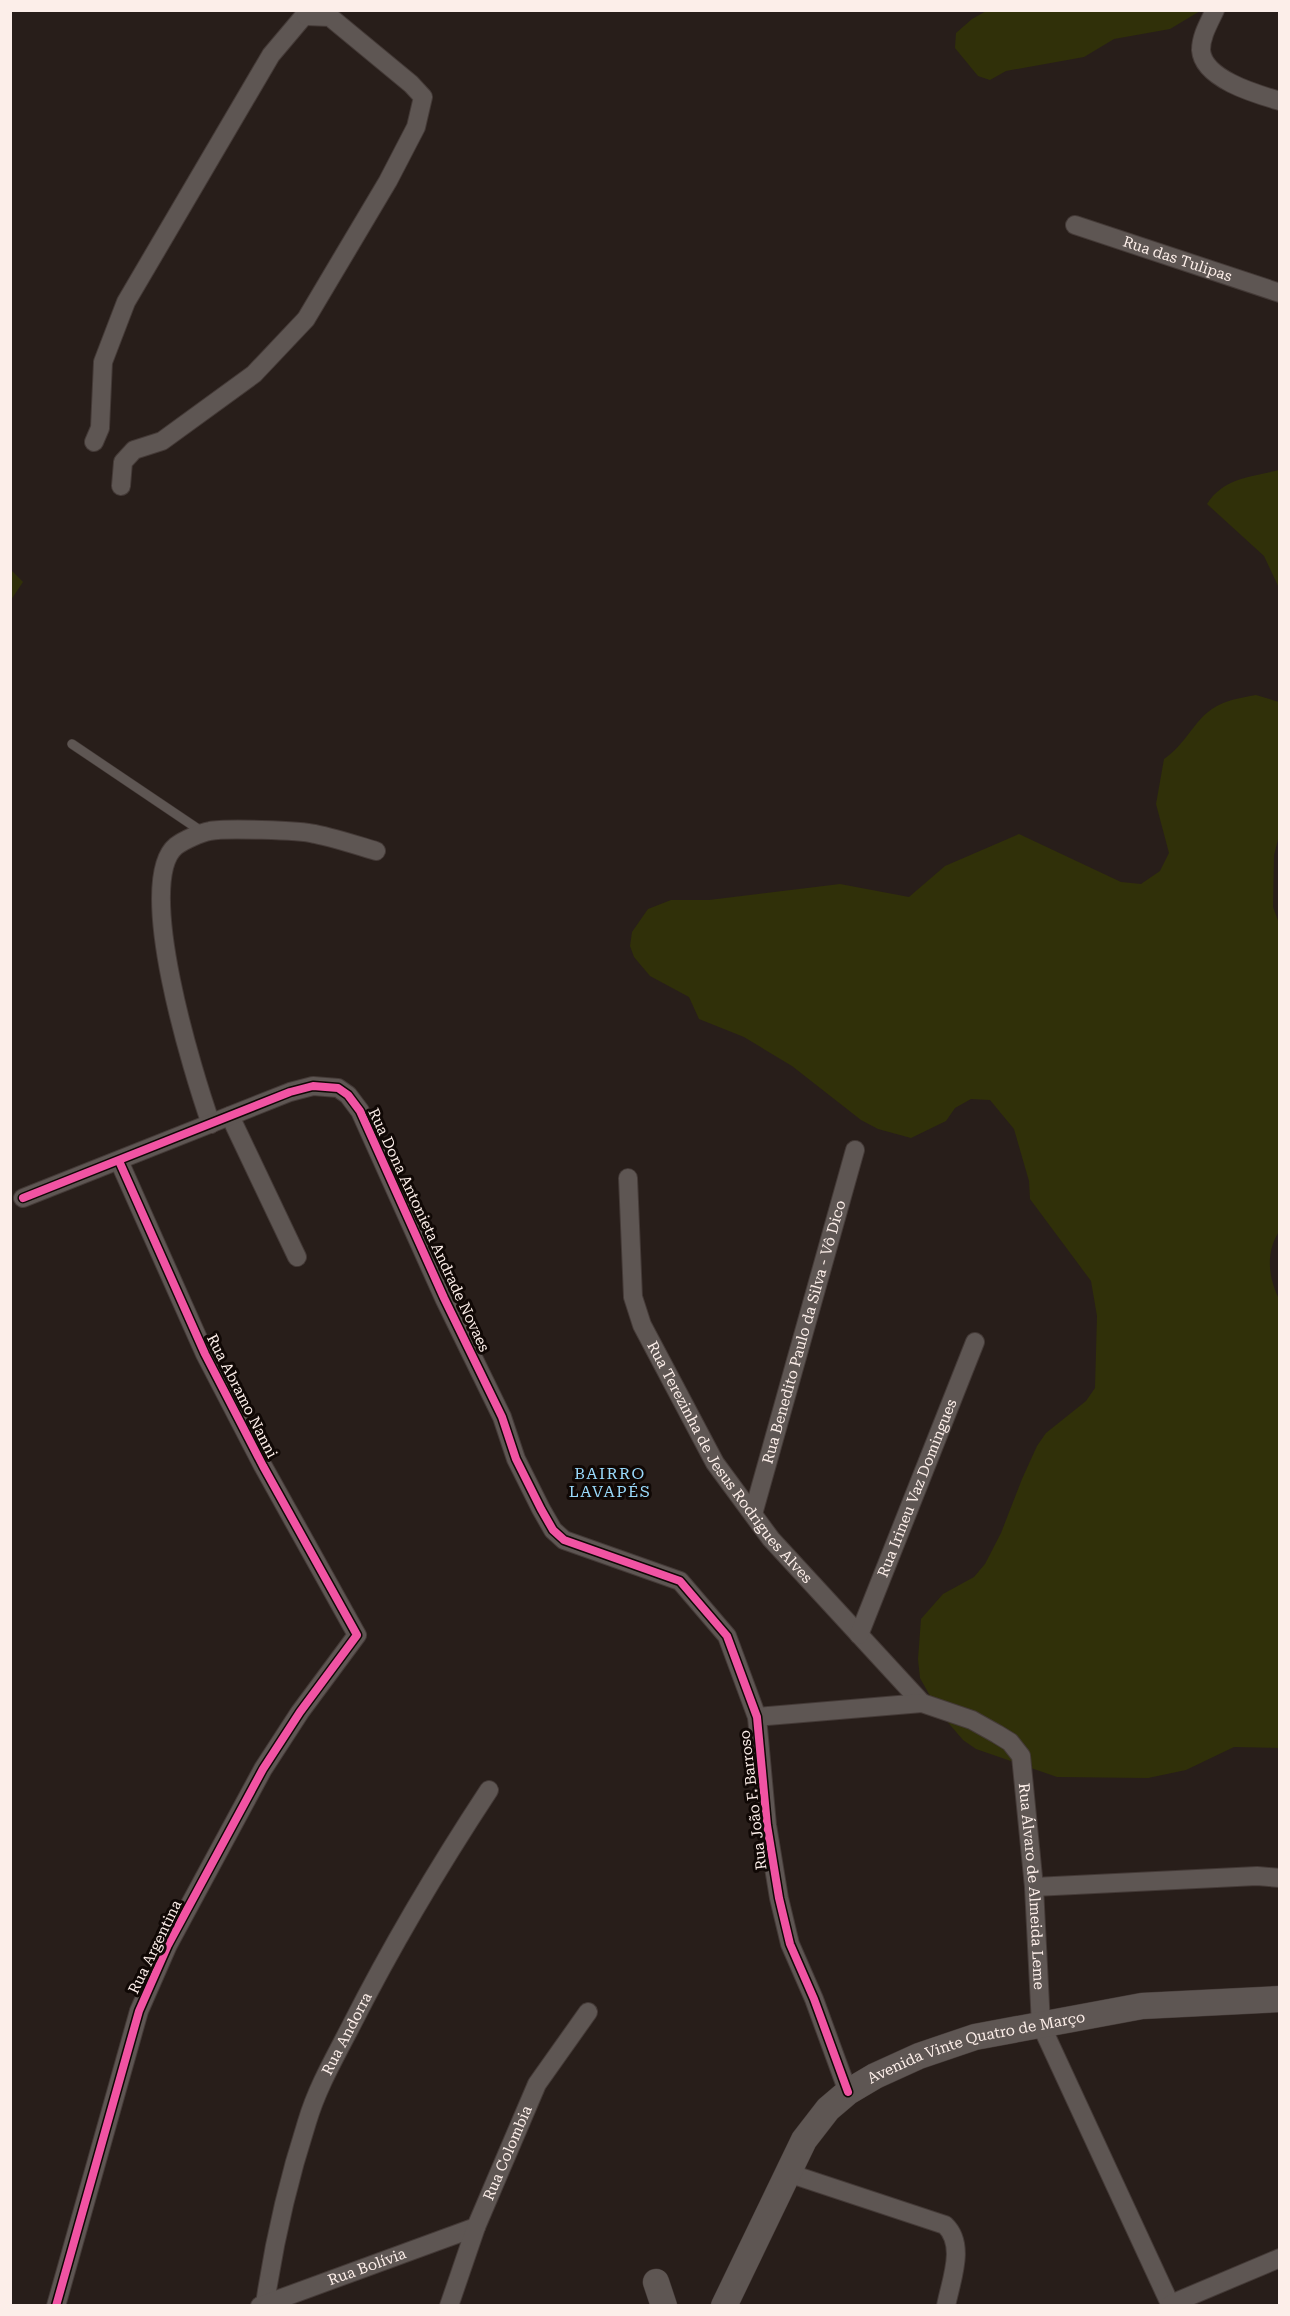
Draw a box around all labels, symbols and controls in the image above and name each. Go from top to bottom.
street label: Rua das Tulipas [1121,233,1234,285]
street label: Rua Dona Antonieta Andrade Novaes [364,1105,494,1355]
street label: Rua Benedito Paulo da Silva - Vô Dico [759,1198,849,1466]
street label: Rua Abramo Nanni [203,1331,281,1461]
street label: Rua Terezinha de Jesus Rodrigues Alves [643,1338,816,1587]
street label: Rua Irineu Vaz Domingues [874,1396,961,1580]
district label: BAIRRO LAVAPÉS [569,1464,651,1501]
street label: Rua João F. Barroso [735,1729,771,1871]
street label: Rua Álvaro de Almeida Leme [1015,1782,1048,1990]
street label: Rua Argentina [125,1897,185,1997]
street label: Rua Andorra [318,1989,376,2078]
street label: Avenida Vinte Quatro de Março [864,2008,1087,2088]
street label: Rua Colombia [479,2103,536,2203]
street label: Rua Bolívia [326,2244,409,2289]

